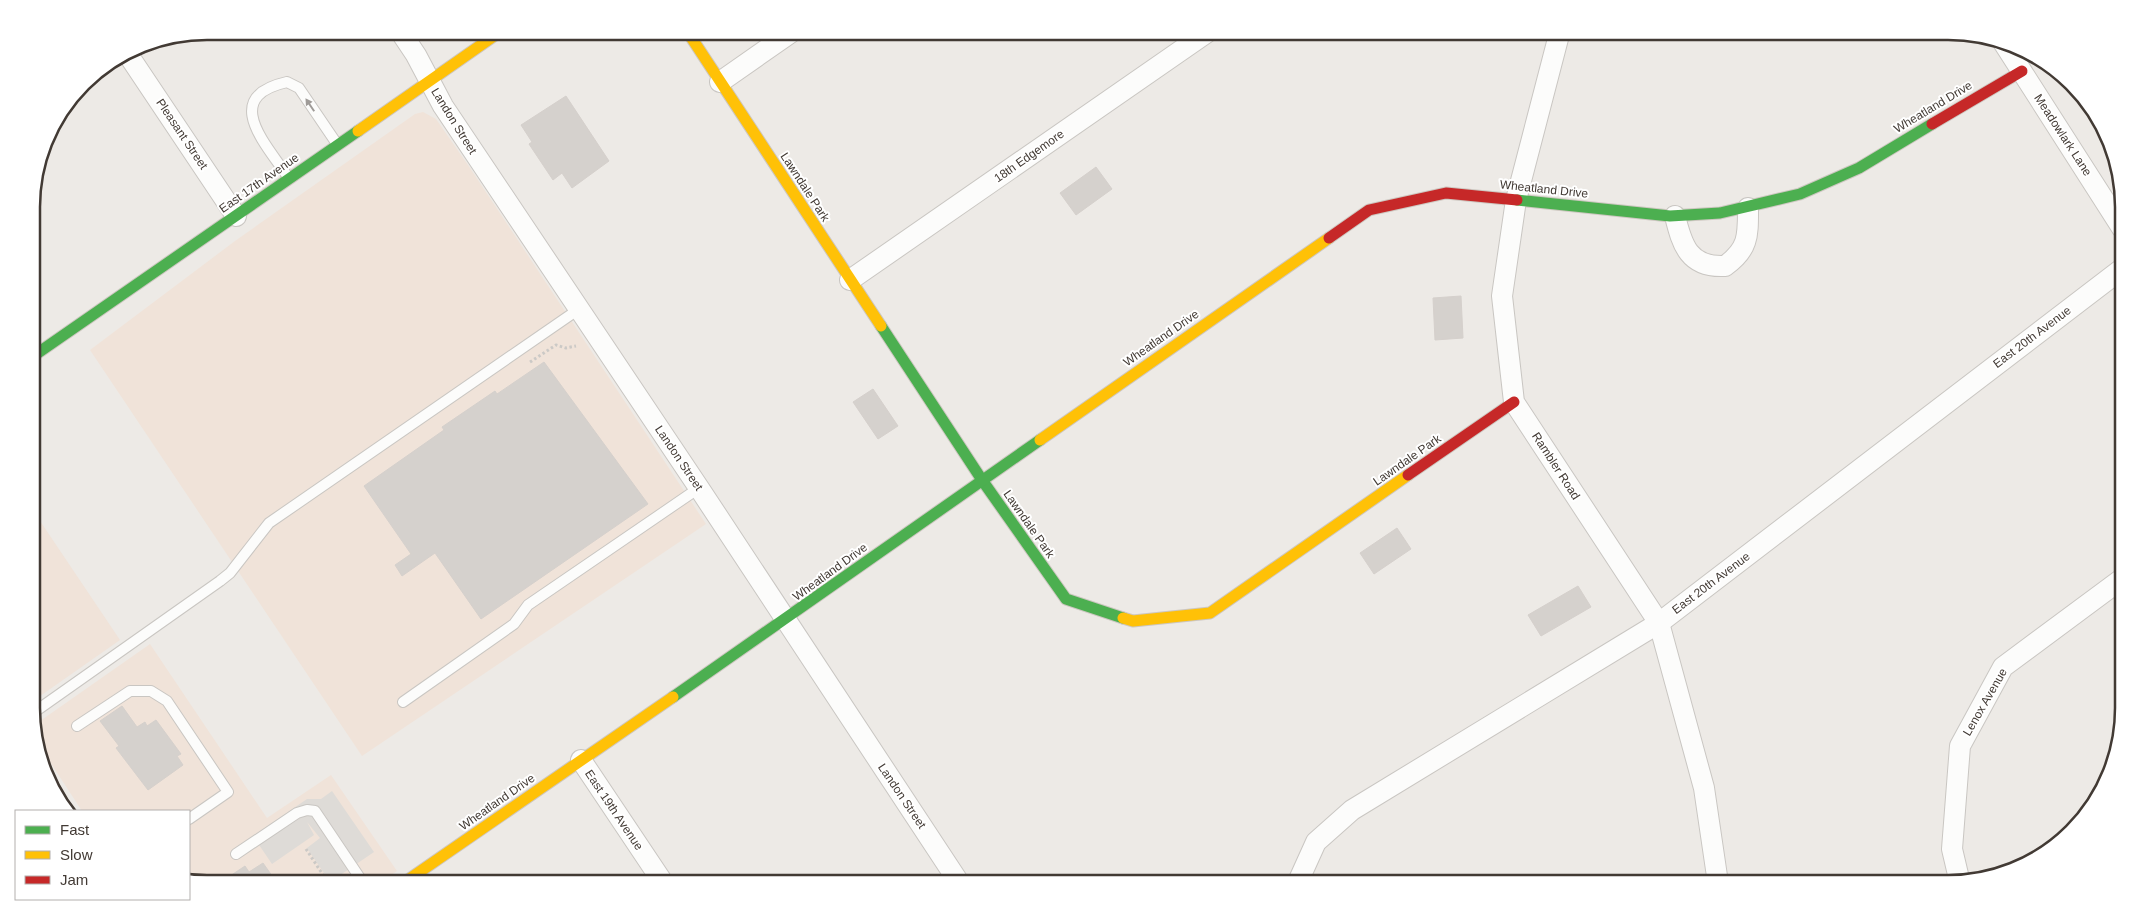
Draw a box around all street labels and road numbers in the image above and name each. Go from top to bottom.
street label: Wheatland Drive [1891,78,1975,136]
street label: Landon Street [428,85,480,157]
street label: Meadowlark Lane [2031,91,2095,179]
street label: Pleasant Street [153,96,211,172]
street label: 18th Edgemore [991,127,1067,185]
street label: East 17th Avenue [217,150,302,216]
street label: Lawndale Park [778,150,833,225]
street label: Wheatland Drive [1499,177,1589,201]
street label: East 20th Avenue [1990,303,2074,371]
street label: Wheatland Drive [1121,307,1202,369]
street label: Landon Street [652,423,706,494]
street label: Rambler Road [1529,430,1583,502]
street label: Lawndale Park [1370,431,1444,489]
street label: Lawndale Park [1000,487,1058,561]
street label: Wheatland Drive [790,540,870,604]
street label: East 20th Avenue [1669,549,1753,617]
street label: Lenox Avenue [1960,665,2010,738]
street label: Landon Street [875,761,929,832]
street label: East 19th Avenue [582,767,646,853]
street label: Wheatland Drive [457,771,538,833]

